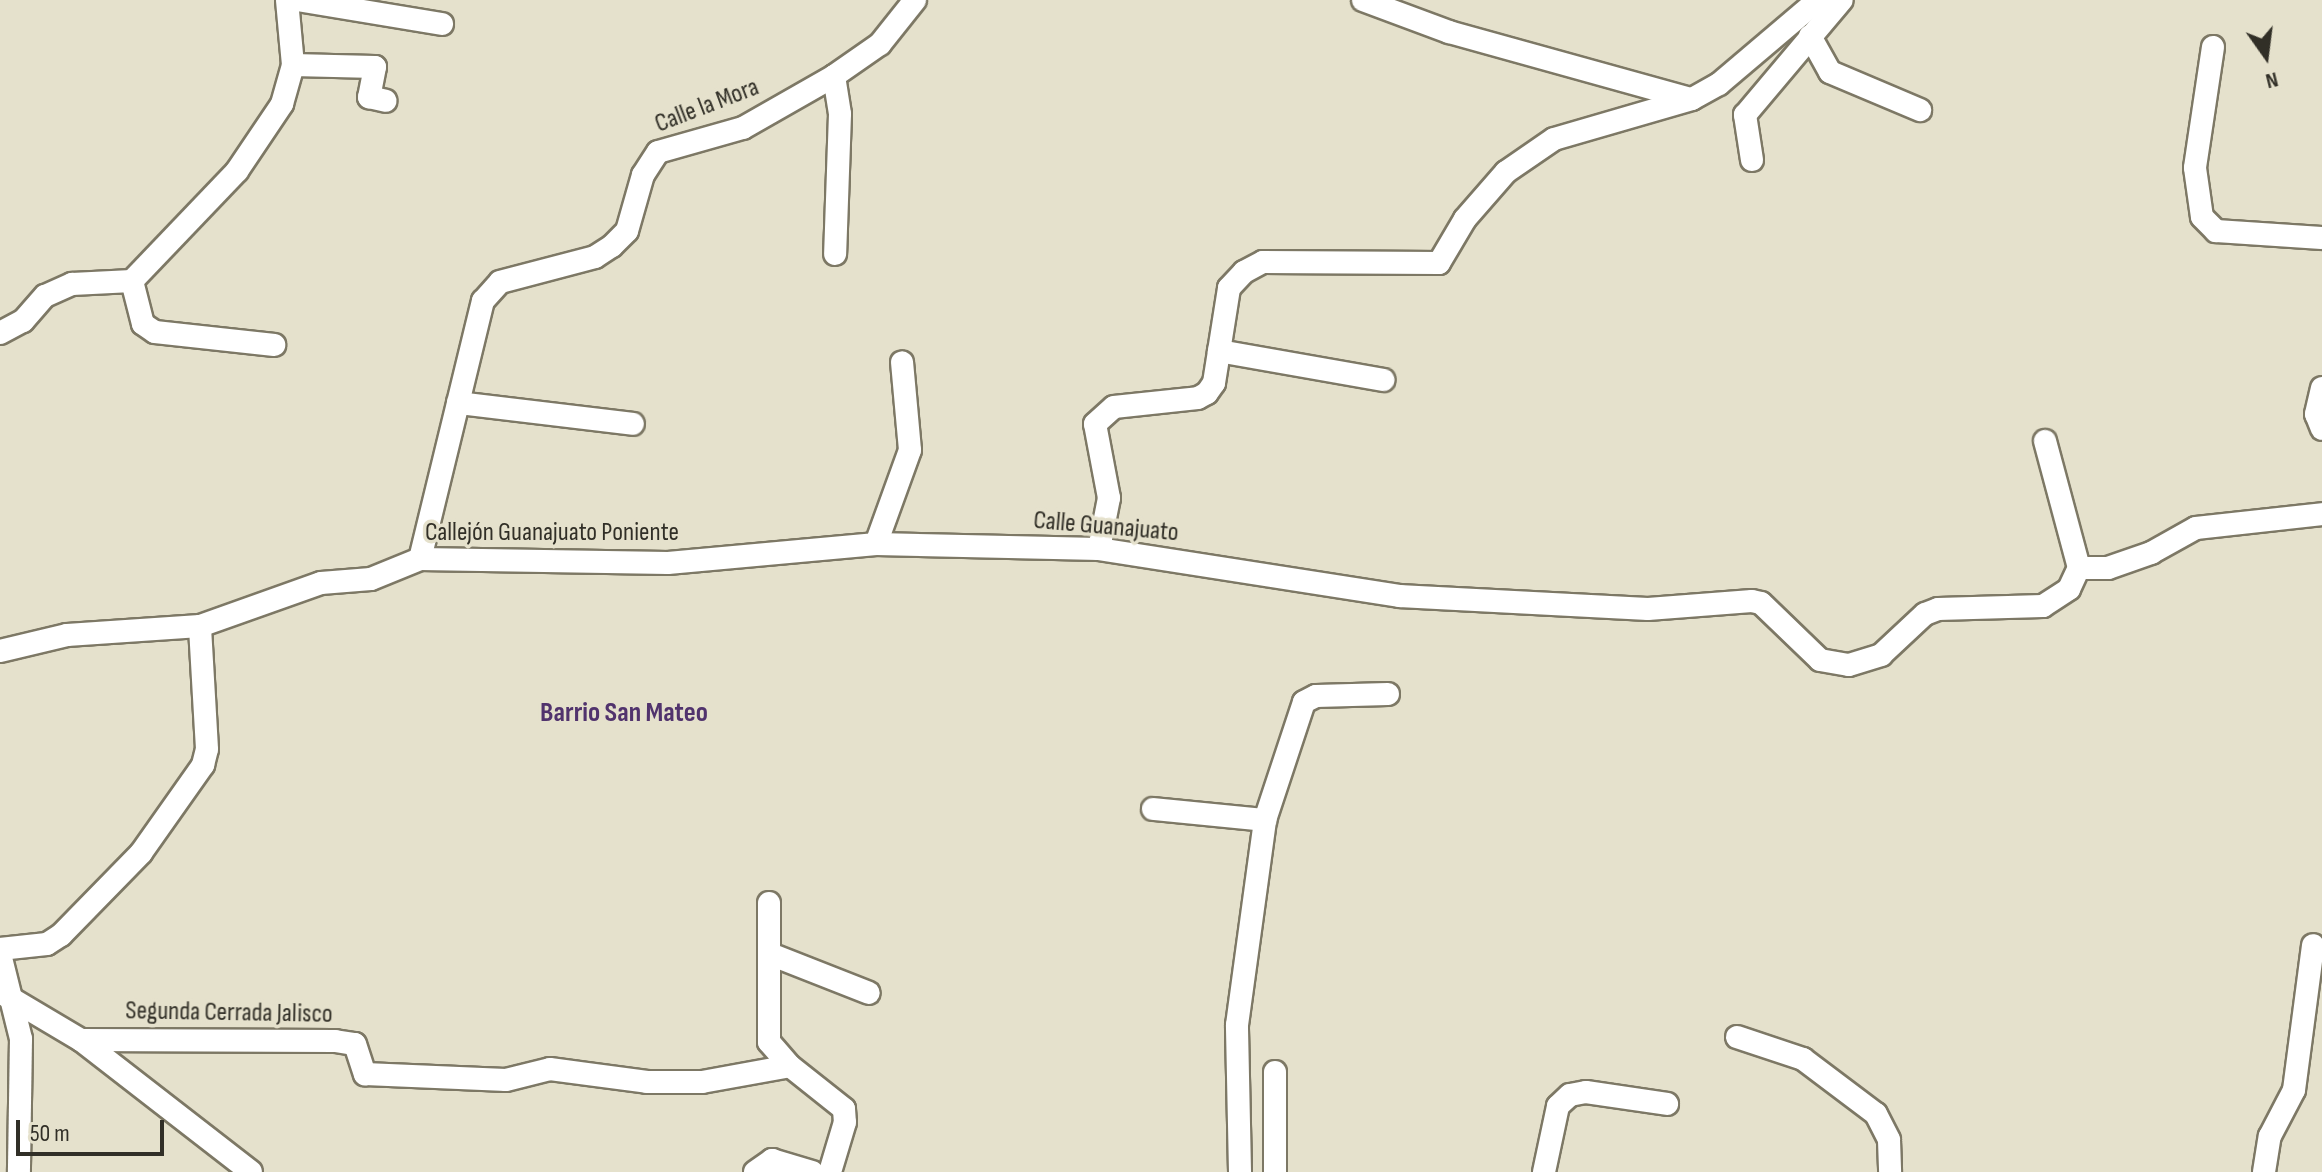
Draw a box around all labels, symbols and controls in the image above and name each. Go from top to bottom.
north arrow [2226,16,2306,96]
text: N [2263,65,2281,94]
street label: Calle la Mora [651,72,763,140]
street label: Calle Guanajuato [1032,505,1180,549]
street label: Callejón Guanajuato Poniente [425,517,679,549]
district label: Barrio San Mateo [540,696,708,730]
street label: Segunda Cerrada Jalisco [125,996,333,1030]
scale bar [20,1104,168,1154]
text: 50 m [30,1119,70,1148]

